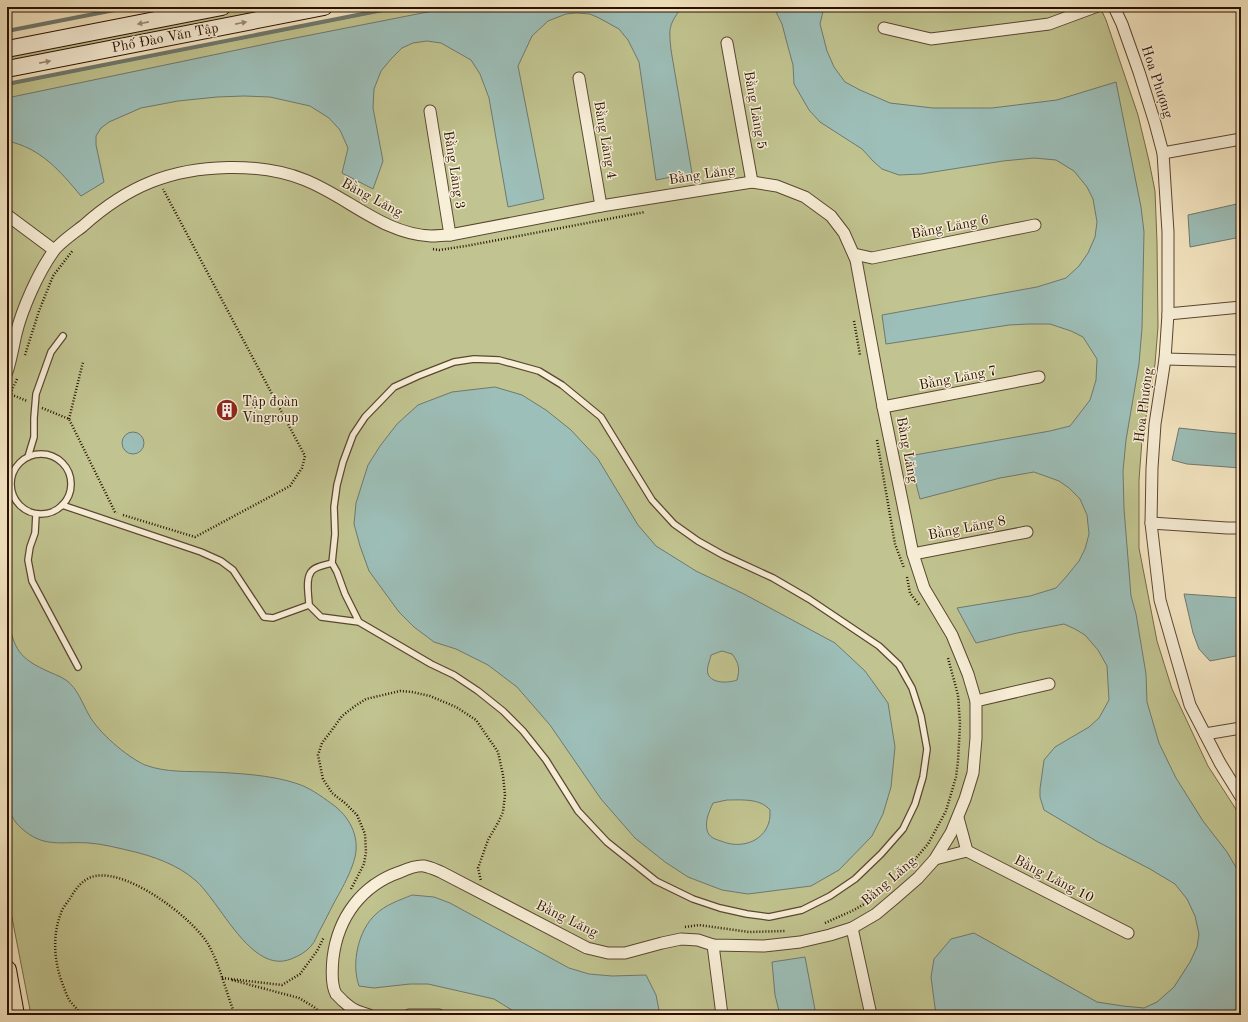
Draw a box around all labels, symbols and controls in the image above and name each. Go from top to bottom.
street label: Phố Đào Văn Tập [110,20,220,55]
one-way arrow [136,20,149,26]
one-way arrow [235,20,248,26]
street label: Hoa Phượng [1139,44,1175,120]
one-way arrow [39,59,51,65]
street label: Bằng Lăng 5 [741,69,771,150]
street label: Bằng Lăng 4 [591,99,621,180]
street label: Bằng Lăng 3 [441,130,469,210]
street label: Bằng Lăng [667,161,737,187]
street label: Bằng Lăng [339,174,406,220]
street label: Bằng Lăng 6 [909,211,990,241]
street label: Bằng Lăng 7 [917,362,998,392]
street label: Hoa Phượng [1132,366,1156,443]
place label: Tập đoàn Vingroup [242,395,299,425]
building icon: Tập đoàn Vingroup [214,397,240,423]
street label: Bằng Lăng [894,415,922,485]
street label: Bằng Lăng 8 [926,512,1007,542]
street label: Bằng Lăng 10 [1012,851,1097,905]
street label: Bằng Lăng [858,852,919,908]
street label: Bằng Lăng [534,896,601,940]

